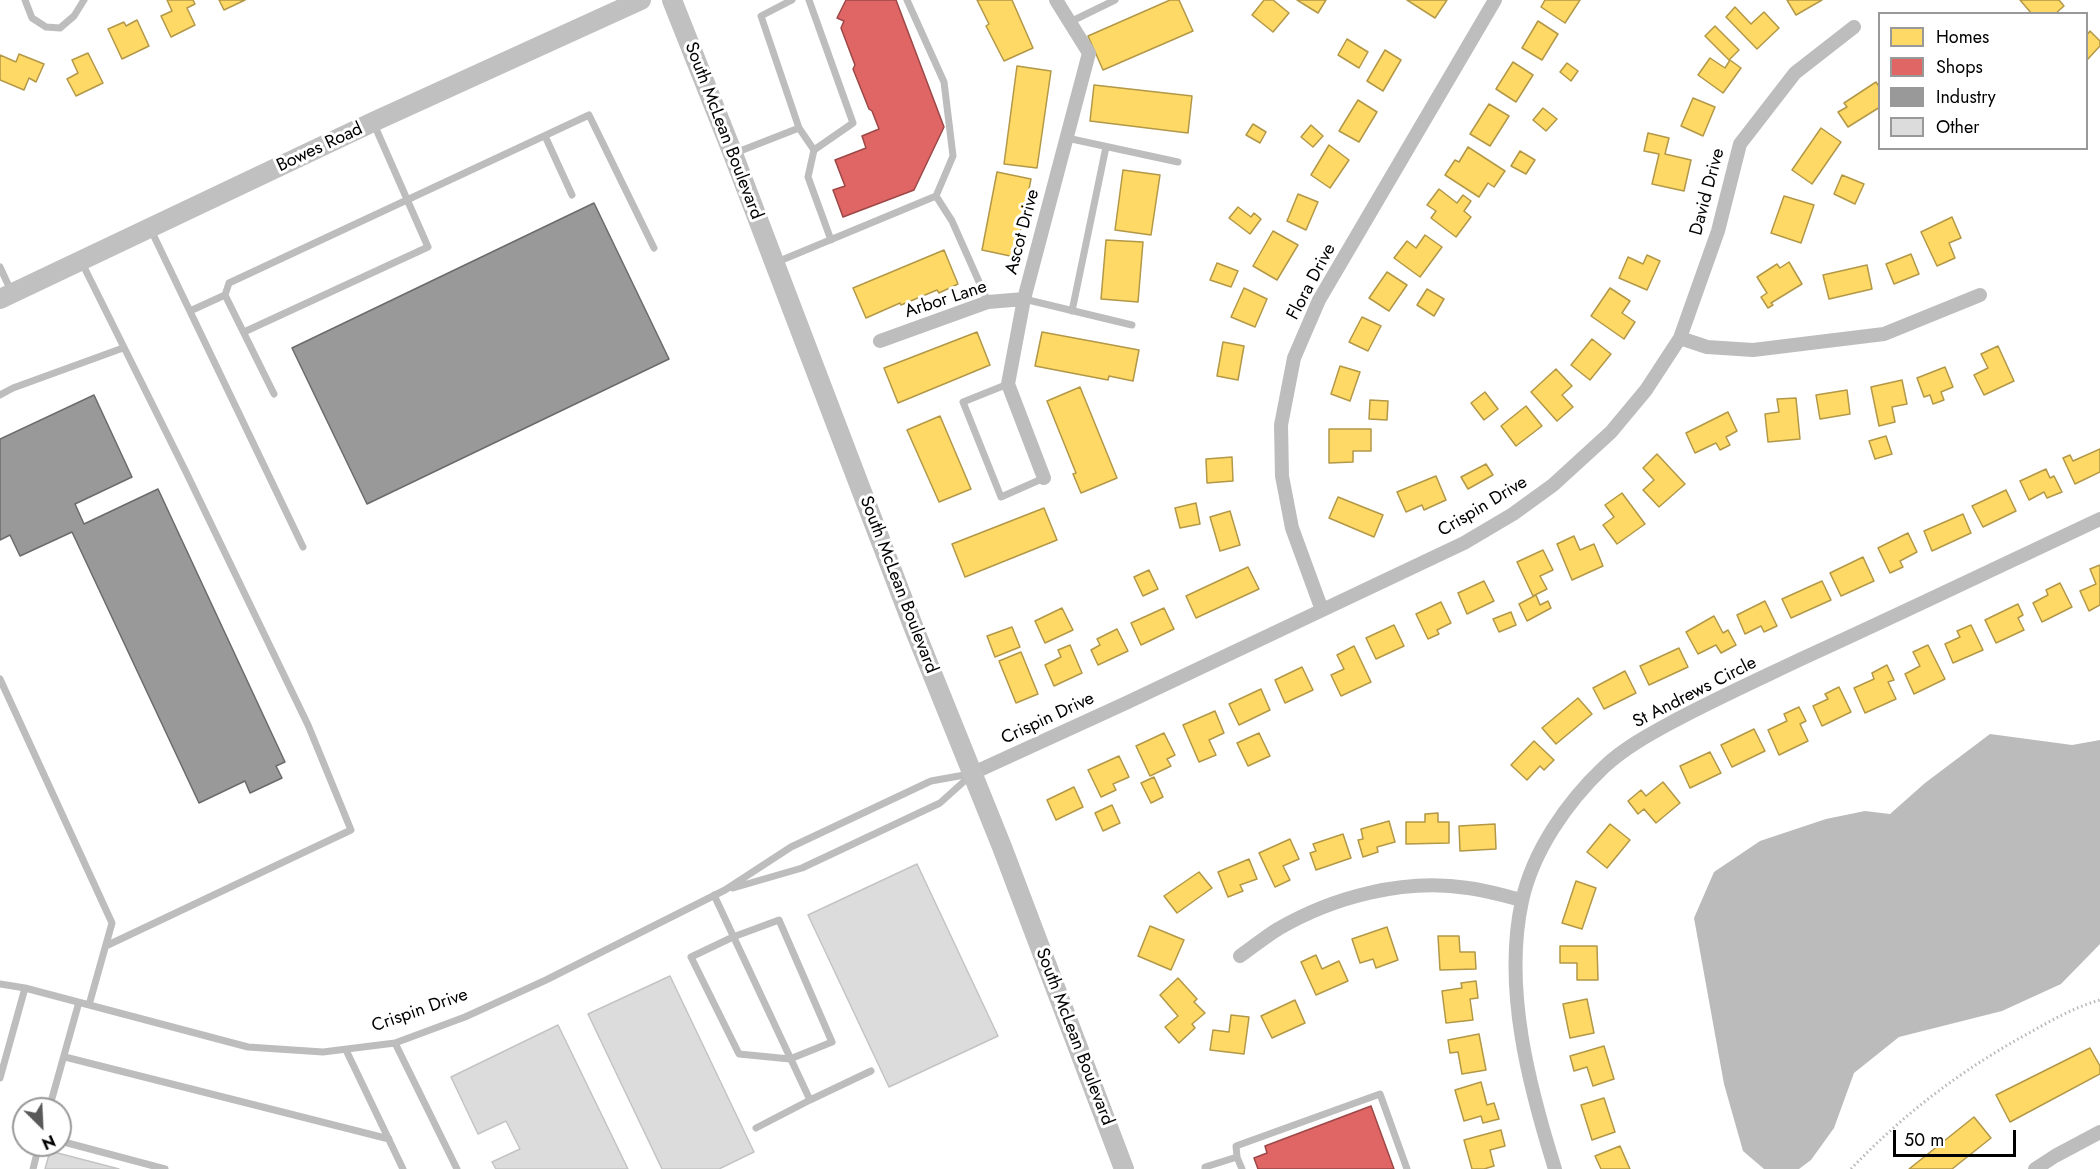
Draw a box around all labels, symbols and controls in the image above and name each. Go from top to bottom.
legend [1878,12,2088,150]
text: Homes [1936,24,1989,50]
street label: South McLean Boulevard [679,39,767,223]
text: Shops [1936,54,1983,80]
text: Industry [1936,84,1996,110]
text: Other [1936,114,1979,140]
street label: Bowes Road [274,119,366,177]
street label: David Drive [1686,146,1730,238]
street label: Ascot Drive [1001,187,1045,277]
street label: Flora Drive [1283,240,1341,324]
street label: Arbor Lane [902,277,990,323]
street label: Crispin Drive [1434,472,1532,542]
street label: South McLean Boulevard [854,493,942,677]
street label: St Andrews Circle [1630,653,1760,733]
street label: Crispin Drive [998,688,1098,750]
street label: South McLean Boulevard [1030,945,1118,1129]
street label: Crispin Drive [369,984,471,1038]
north arrow [12,1097,72,1157]
scale bar [1896,1118,2019,1156]
text: 50 m [1904,1127,1944,1153]
text: N [38,1129,59,1155]

